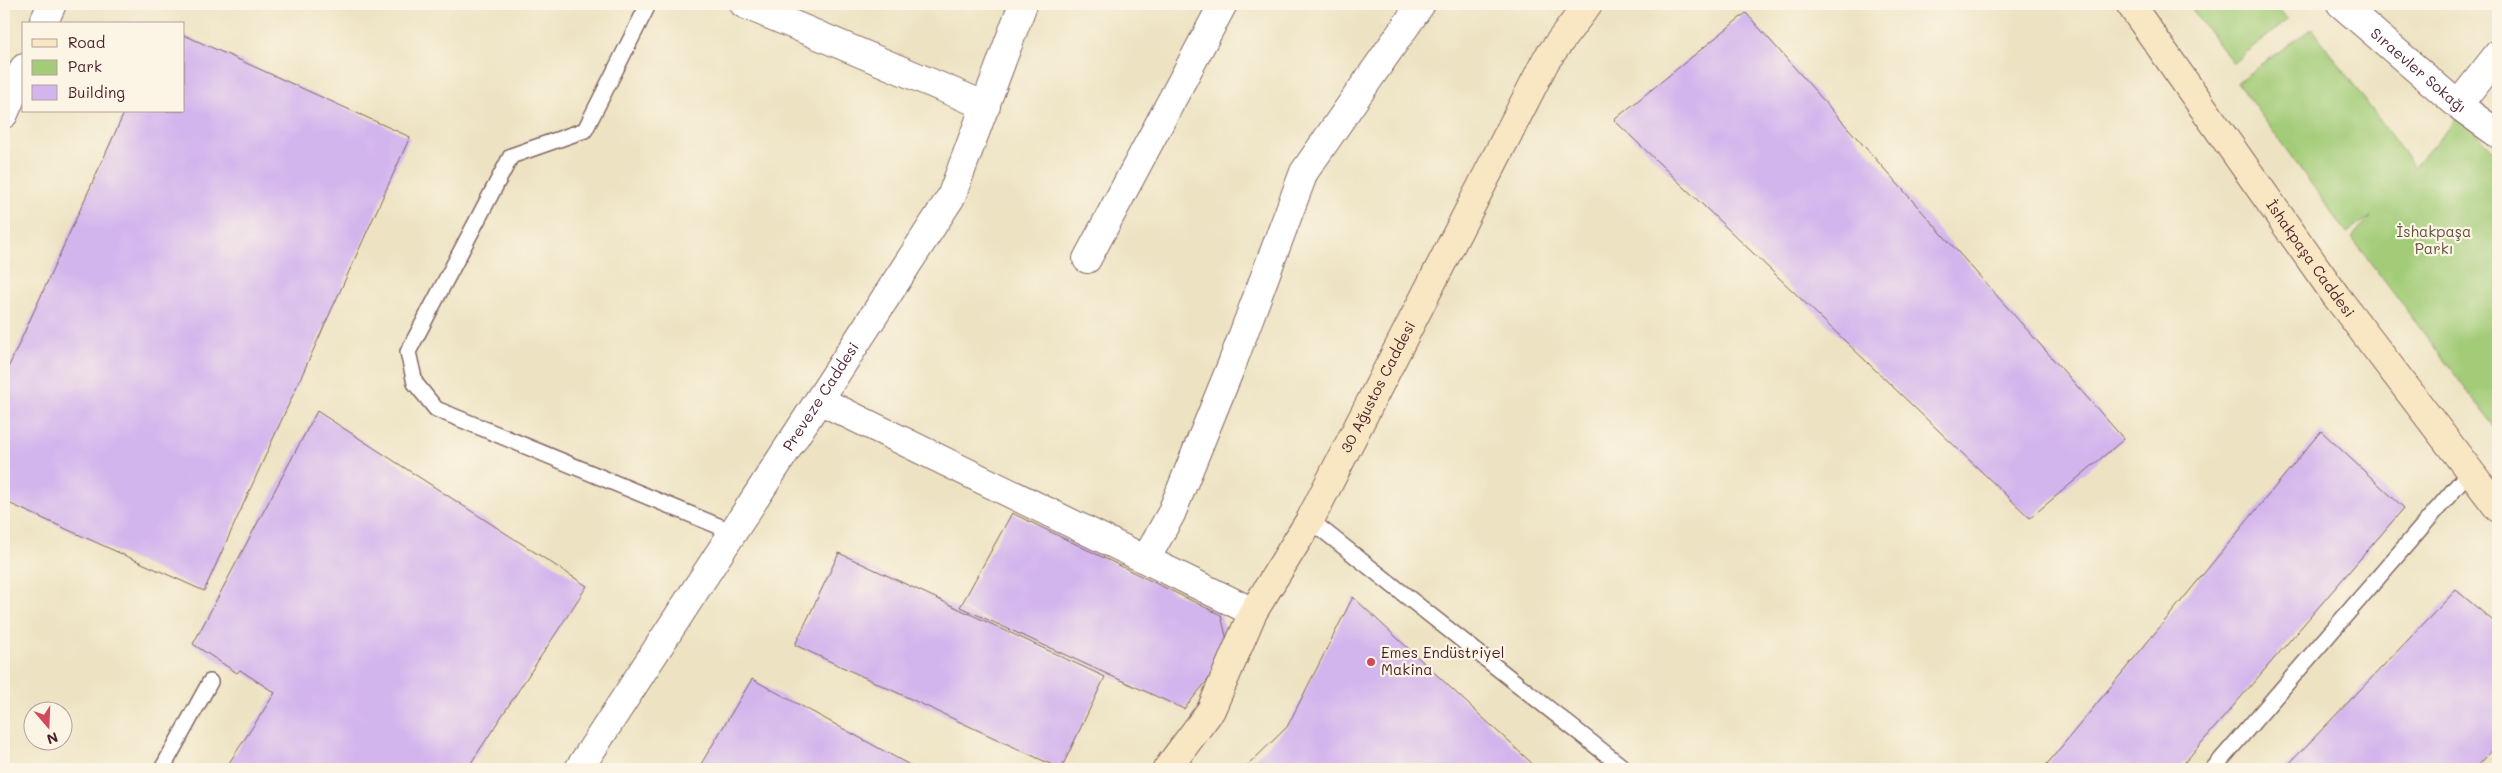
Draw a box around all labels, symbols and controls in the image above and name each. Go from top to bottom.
legend [22,22,185,112]
street label: Sıraevler Sokağı [2367,23,2471,117]
text: Road [68,32,105,52]
text: Park [68,56,102,76]
text: Building [68,82,125,102]
street label: İshakpaşa Caddesi [2262,195,2360,321]
park label: İshakpaşa Parkı [2397,221,2471,258]
street label: 30 Ağustos Caddesi [1335,317,1419,456]
street label: Preveze Caddesi [778,338,863,455]
place label: Emes Endüstriyel Makina [1381,642,1504,679]
marker: Emes Endüstriyel Makina [1365,656,1377,668]
north arrow [22,700,72,750]
text: N [44,728,61,749]

